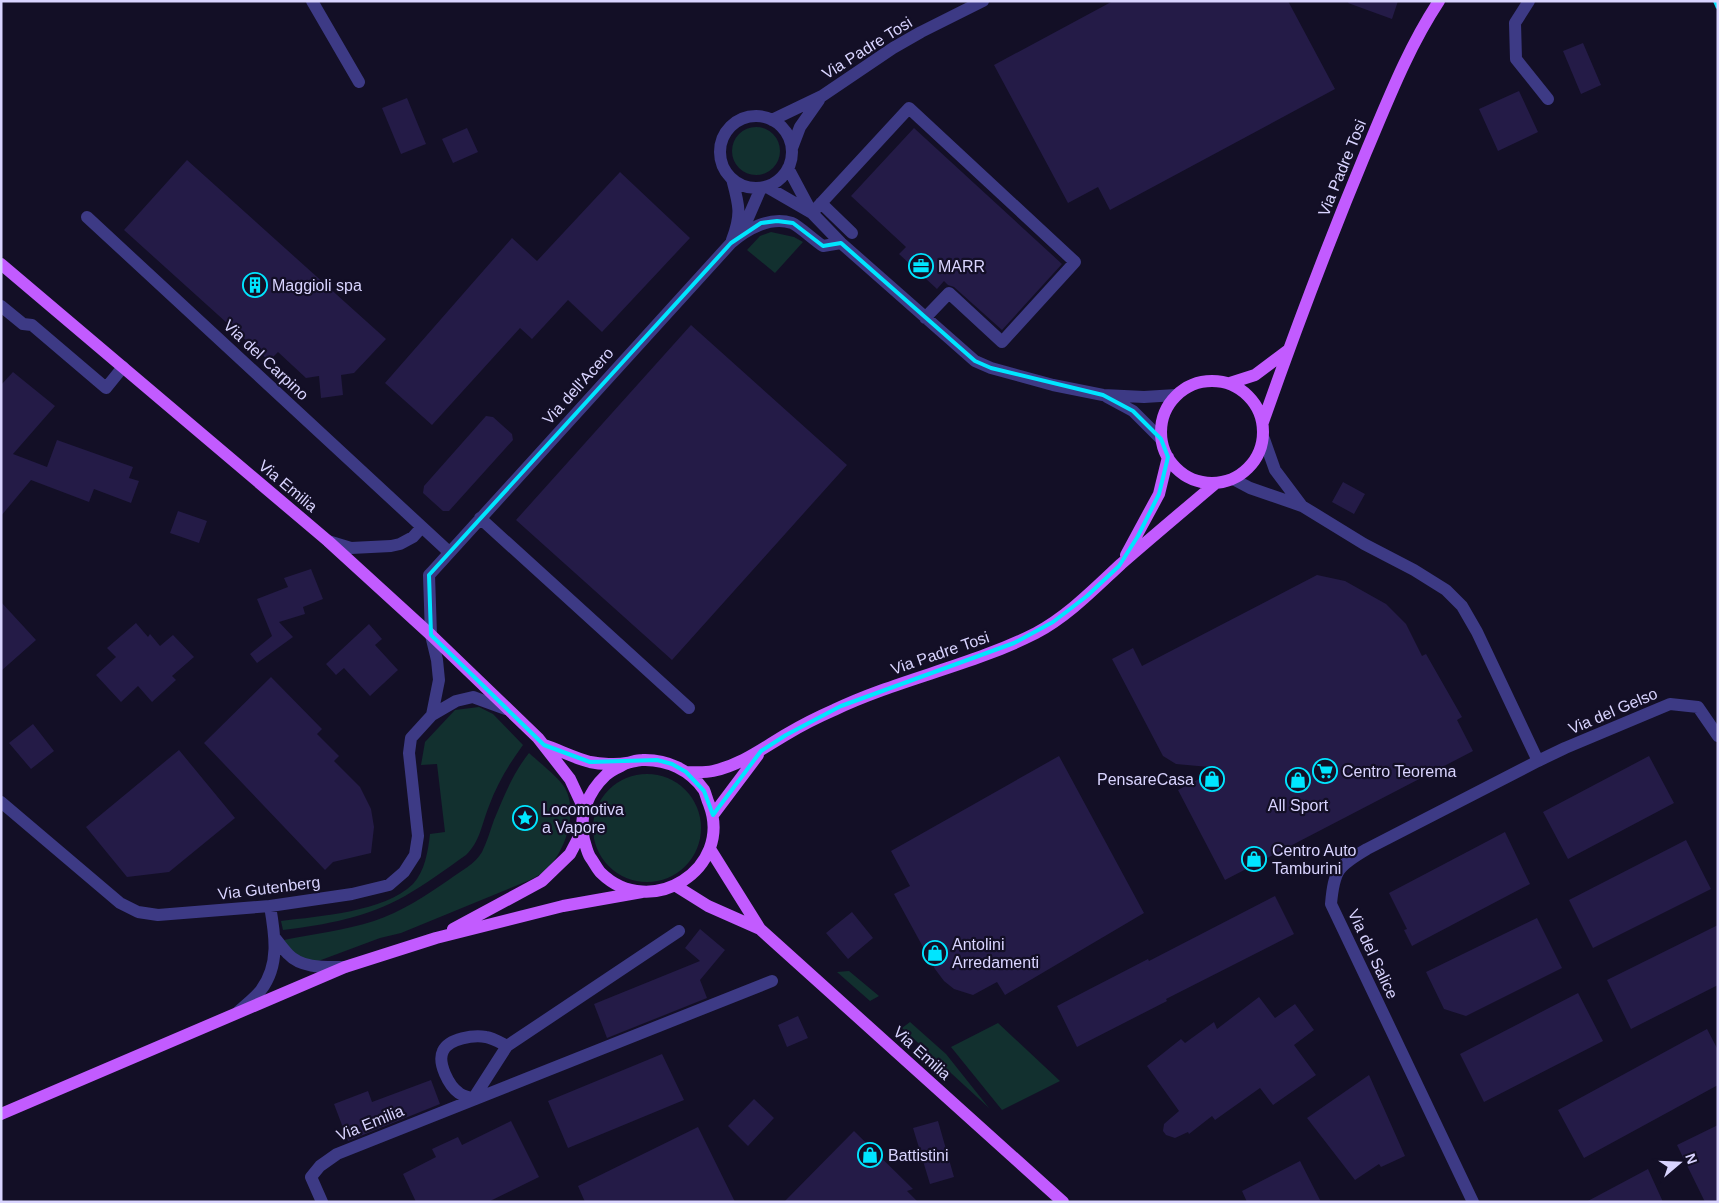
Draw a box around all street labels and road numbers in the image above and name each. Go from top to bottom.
street label: Via Padre Tosi [819,14,915,82]
street label: Via Padre Tosi [1315,117,1369,219]
street label: Via del Carpino [220,317,312,403]
street label: Via dell'Acero [539,344,617,428]
street label: Via Emilia [255,457,321,515]
street label: Via Padre Tosi [889,628,991,678]
street label: Via del Gelso [1566,685,1660,737]
street label: Via Gutenberg [217,873,321,903]
street label: Via del Salice [1345,907,1401,1001]
street label: Via Emilia [890,1023,954,1083]
street label: Via Emilia [334,1102,406,1144]

